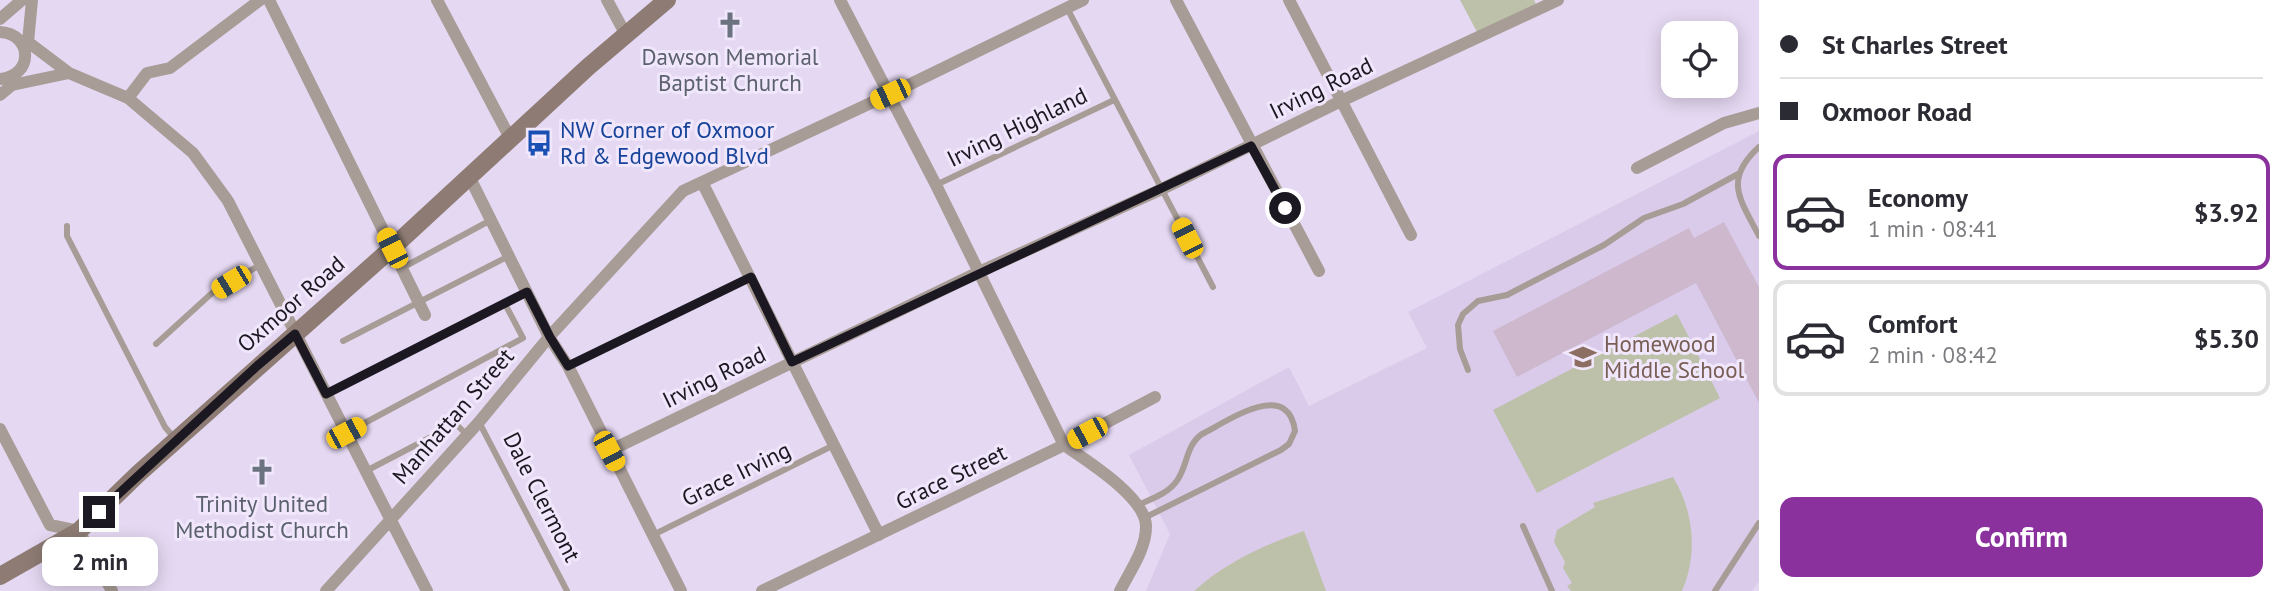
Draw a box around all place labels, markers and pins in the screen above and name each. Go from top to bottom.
church icon: Dawson Memorial Baptist Church [715,10,745,40]
place label: Dawson Memorial Baptist Church [641,42,819,97]
place label: NW Corner of Oxmoor Rd & Edgewood Blvd [560,115,775,170]
bus stop icon: NW Corner of Oxmoor Rd & Edgewood Blvd [524,128,554,158]
place label: Homewood Middle School [1604,329,1744,384]
school or university icon: Homewood Middle School [1568,342,1598,372]
church icon: Trinity United Methodist Church [247,457,277,487]
place label: Trinity United Methodist Church [175,489,349,544]

